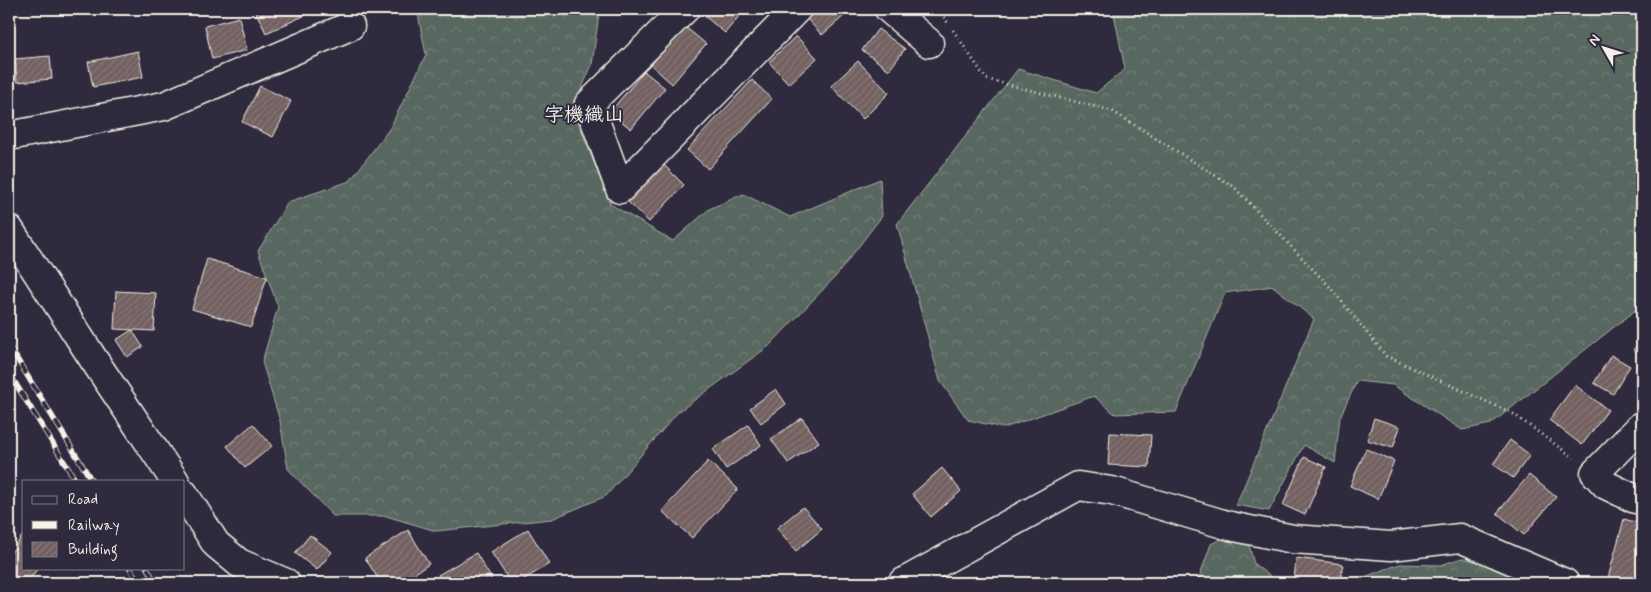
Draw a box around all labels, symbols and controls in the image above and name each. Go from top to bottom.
north arrow [1578,22,1628,72]
text: N [1585,31,1605,50]
district label: 字機織山 [544,102,624,129]
legend [22,480,185,570]
text: Road [68,490,98,510]
text: Railway [68,516,120,536]
text: Building [68,540,118,561]

